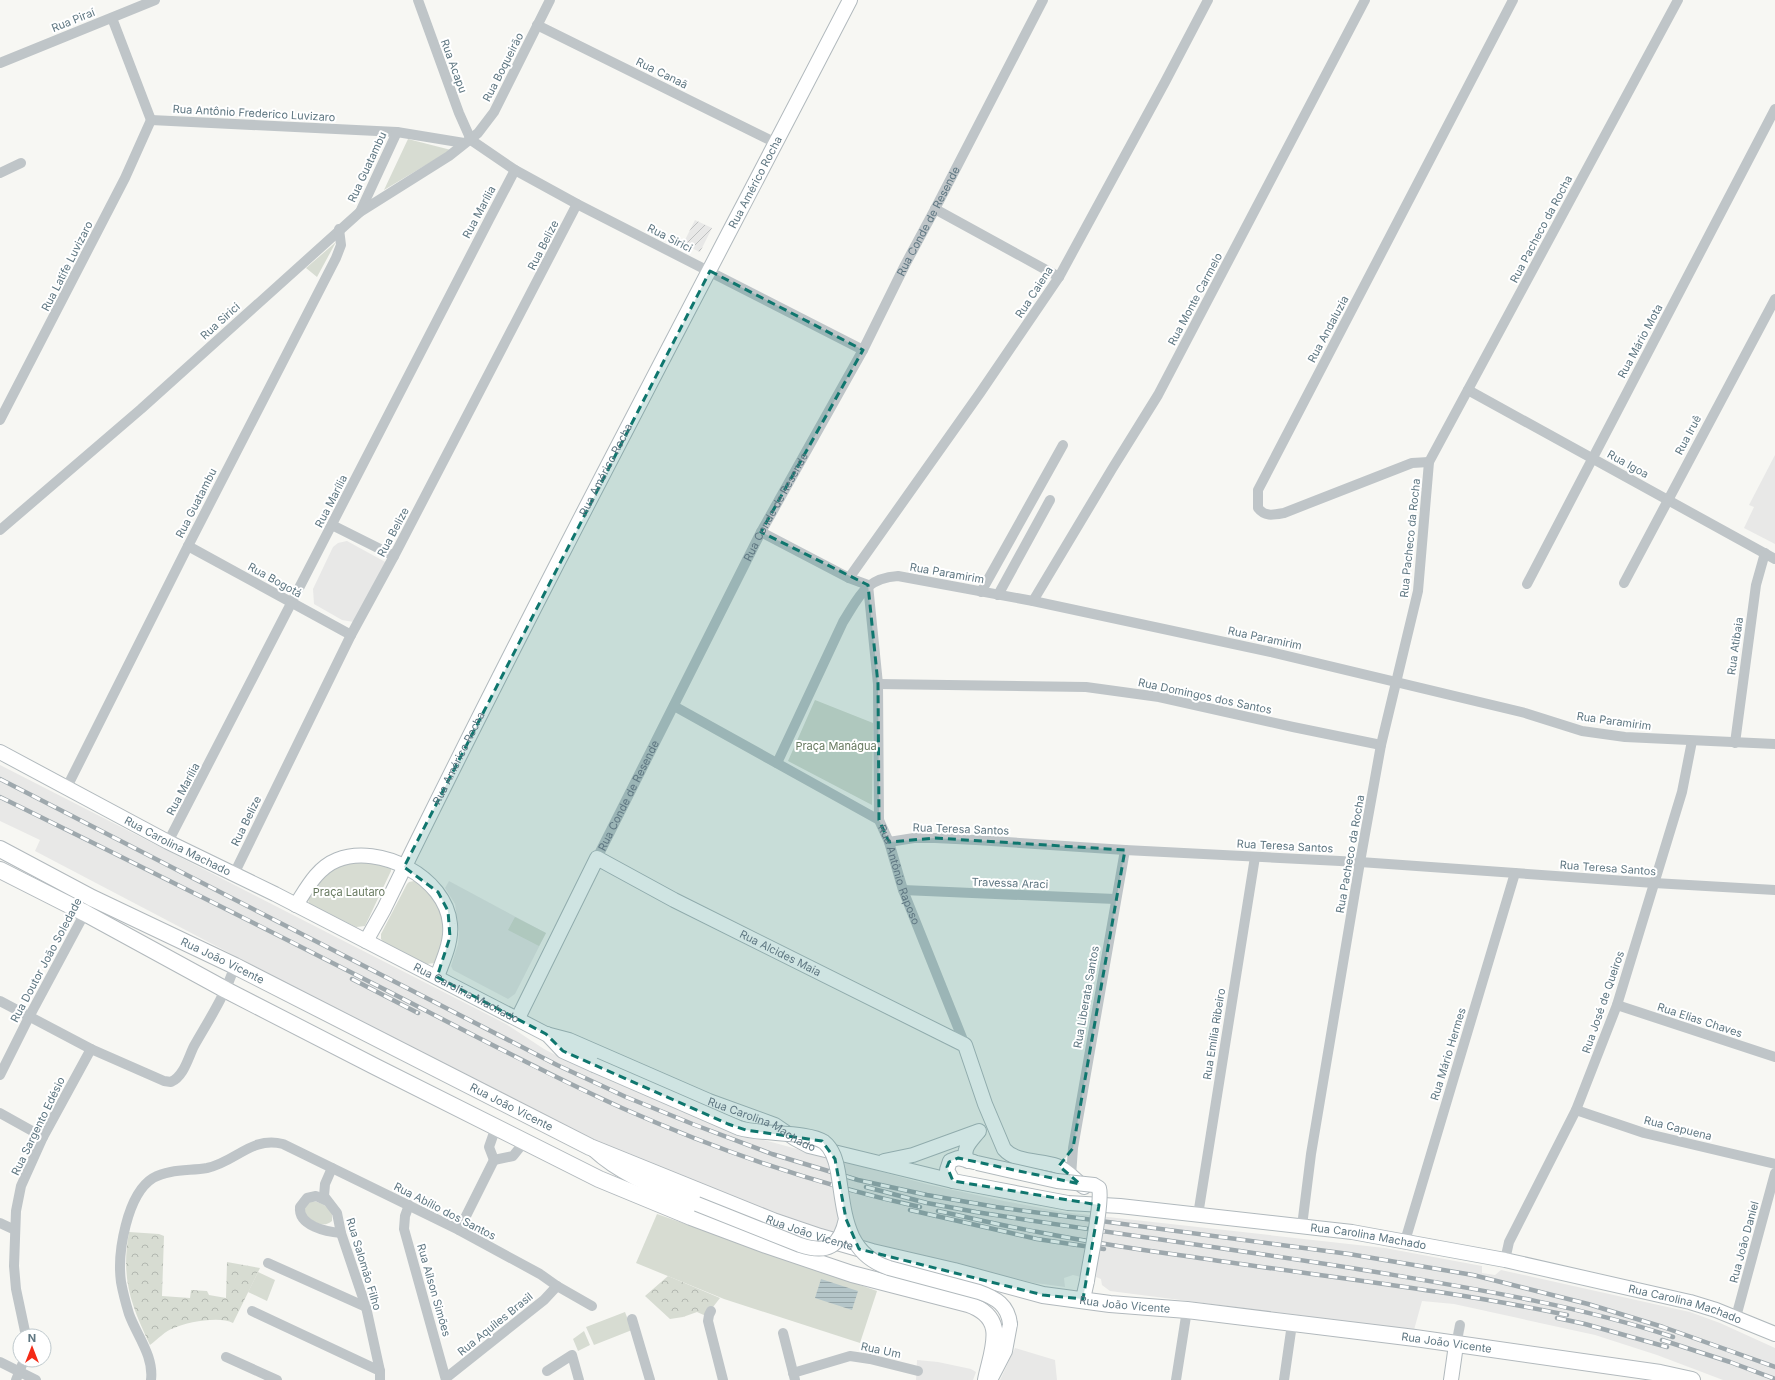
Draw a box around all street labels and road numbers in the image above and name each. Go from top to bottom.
street label: Rua Piraí [49,5,97,35]
street label: Rua Boqueirão [480,30,527,104]
street label: Rua Acapu [438,37,470,95]
street label: Rua Canaã [634,54,690,92]
street label: Rua Antônio Frederico Luvizaro [172,102,336,124]
street label: Rua Guatambu [345,129,389,205]
street label: Rua Américo Rocha [725,134,785,231]
street label: Rua Conde de Resende [894,164,963,278]
street label: Rua Pacheco da Rocha [1507,173,1575,285]
street label: Rua Marília [459,183,499,241]
street label: Rua Latife Luvizaro [38,218,96,313]
street label: Rua Belize [524,218,562,272]
street label: Rua Sirici [645,221,695,255]
street label: Rua Monte Carmelo [1165,250,1225,348]
street label: Rua Caiena [1012,264,1056,320]
street label: Rua Andaluzia [1304,293,1352,365]
street label: Rua Sirici [197,300,243,342]
street label: Rua Mário Mota [1615,302,1665,380]
street label: Rua Iruê [1672,413,1704,457]
street label: Rua Américo Rocha [576,421,635,518]
street label: Rua Igoa [1605,447,1651,481]
street label: Rua Conde de Resende [740,450,811,564]
street label: Rua Guatambu [172,466,220,540]
street label: Rua Marília [312,472,350,530]
street label: Rua Pacheco da Rocha [1397,478,1423,598]
street label: Rua Belize [374,505,412,559]
street label: Rua Bogotá [245,559,305,601]
street label: Rua Paramirim [909,560,985,586]
street label: Rua Atibaia [1724,616,1746,676]
street label: Rua Paramirim [1227,623,1303,653]
street label: Rua Domingos dos Santos [1137,675,1273,717]
street label: Rua Américo Rocha [429,709,488,807]
street label: Rua Paramirim [1576,709,1652,733]
street label: Rua Conde de Resende [595,738,662,853]
street label: Rua Marília [163,760,203,818]
street label: Rua Belize [228,794,264,848]
street label: Rua Pacheco da Rocha [1333,794,1367,914]
street label: Rua Carolina Machado [122,813,234,879]
street label: Rua Teresa Santos [912,820,1010,838]
street label: Rua Antônio Raposo [875,823,923,927]
street label: Rua Teresa Santos [1236,836,1334,856]
street label: Rua Teresa Santos [1559,858,1657,878]
street label: Travessa Araci [971,875,1049,891]
street label: Rua Doutor João Soledade [7,895,85,1025]
street label: Rua Alcides Maia [737,927,823,979]
street label: Rua João Vicente [179,934,267,987]
street label: Rua Liberata Santos [1070,945,1102,1049]
street label: Rua José de Queiros [1579,949,1627,1055]
street label: Rua Carolina Machado [411,960,522,1026]
street label: Rua Emília Ribeiro [1200,987,1228,1081]
street label: Rua Elias Chaves [1656,1000,1744,1040]
street label: Rua Mário Hermes [1427,1006,1469,1102]
street label: Rua Sargento Edésio [8,1074,68,1177]
street label: Rua João Vicente [468,1080,555,1134]
street label: Rua Carolina Machado [706,1094,817,1154]
street label: Rua Capuena [1643,1113,1713,1143]
street label: Rua Abílio dos Santos [392,1179,499,1243]
street label: Rua João Daniel [1726,1200,1762,1284]
street label: Rua João Vicente [764,1212,855,1253]
street label: Rua Salomão Filho [343,1216,385,1312]
street label: Rua Carolina Machado [1310,1220,1428,1253]
street label: Rua Aílson Simões [414,1242,454,1338]
street label: Rua Carolina Machado [1627,1281,1744,1327]
street label: Rua Aquiles Brasil [454,1289,536,1359]
street label: Rua João Vicente [1079,1293,1171,1316]
street label: Rua João Vicente [1401,1329,1493,1356]
street label: Rua Um [860,1339,902,1361]

